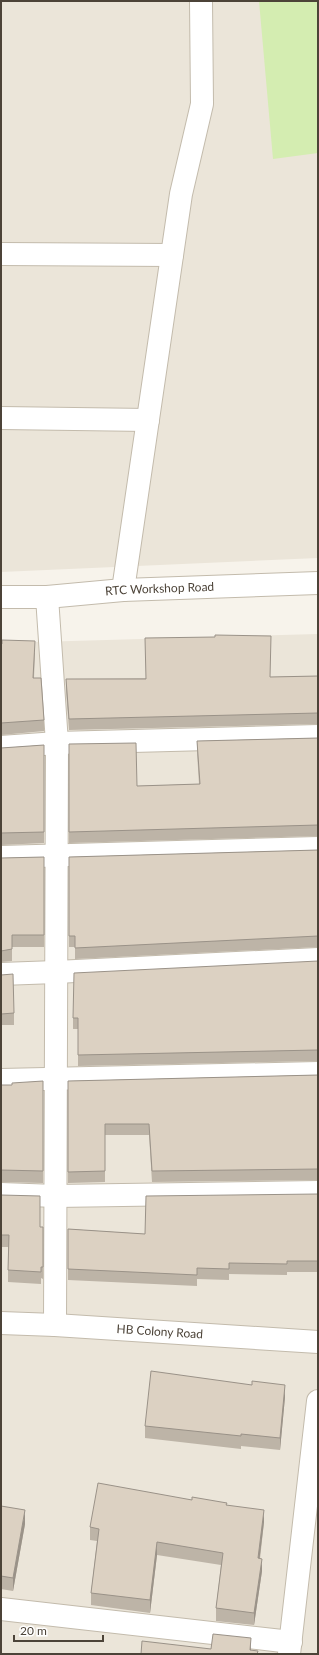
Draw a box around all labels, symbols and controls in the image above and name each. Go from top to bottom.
street label: RTC Workshop Road [104,579,214,599]
street label: HB Colony Road [116,1321,203,1342]
scale bar [14,1617,103,1643]
text: 20 m [20,1623,47,1638]

